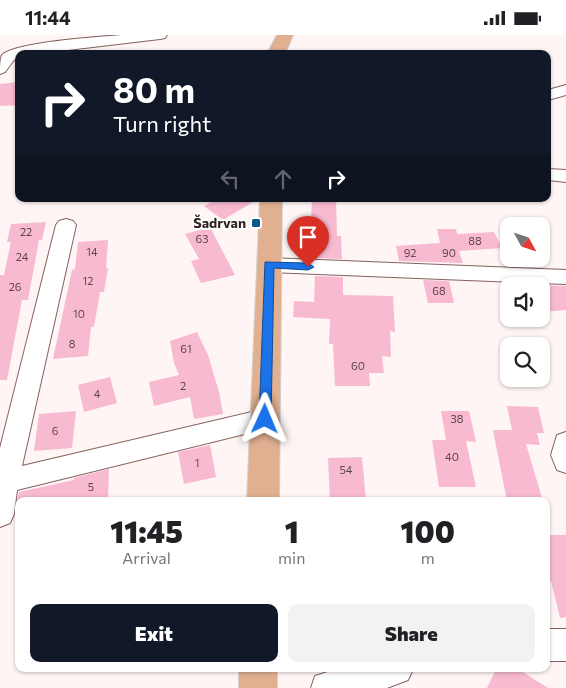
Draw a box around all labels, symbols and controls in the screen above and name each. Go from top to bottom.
text: 11:44 [25,6,71,29]
text: 80 m [113,67,195,110]
icon: right [30,70,95,135]
text: Turn right [113,110,211,137]
icon: left [216,165,244,193]
icon: ahead [269,165,297,193]
icon: right [322,165,350,193]
place label: Šadrvan [193,214,246,231]
pin [287,216,329,267]
marker: Šadrvan [250,217,262,229]
north arrow [500,217,550,267]
map controls [500,217,550,387]
icon: arrive [294,223,322,251]
house number: 22 [20,225,32,238]
house number: 63 [196,232,208,245]
house number: 88 [468,234,482,247]
house number: 14 [86,245,98,258]
house number: 92 [404,246,416,259]
house number: 90 [442,246,456,259]
house number: 24 [16,250,29,263]
house number: 12 [83,274,93,287]
button: sound [500,277,550,327]
house number: 26 [9,280,22,293]
house number: 68 [432,284,446,297]
house number: 10 [73,307,85,320]
house number: 8 [69,337,76,350]
button: search [500,337,550,387]
house number: 61 [180,342,192,355]
house number: 60 [351,359,365,372]
house number: 2 [180,379,186,392]
house number: 4 [94,387,101,400]
position arrow [238,392,290,444]
house number: 38 [451,412,464,425]
house number: 6 [52,424,59,437]
house number: 40 [445,450,459,463]
house number: 1 [195,456,199,469]
house number: 54 [340,463,353,476]
house number: 5 [88,480,94,493]
text: 11:45 [110,512,183,549]
text: 1 [285,512,299,549]
text: 100 [401,512,455,549]
text: Arrival [122,548,171,567]
text: min [278,548,305,567]
text: m [421,548,435,567]
button: Exit [30,604,278,662]
button: Share [288,604,535,662]

